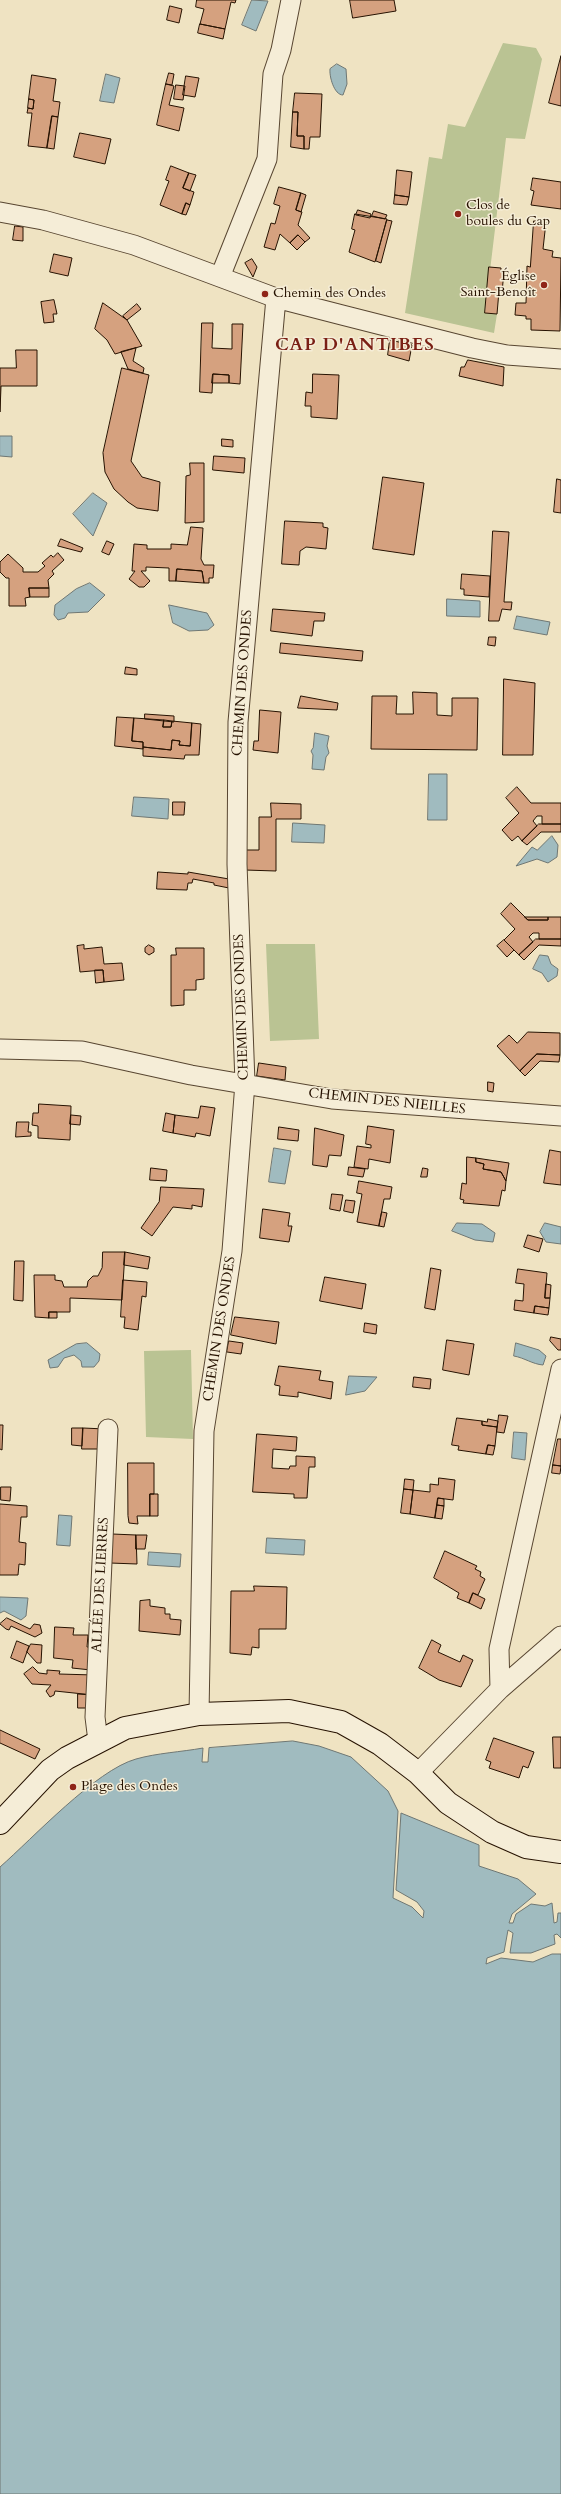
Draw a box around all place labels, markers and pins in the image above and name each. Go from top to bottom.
place label: Clos de boules du Cap [466,198,550,230]
marker: Clos de boules du Cap [453,209,463,219]
place label: Église Saint-Benoît [460,269,536,302]
marker: Église Saint-Benoît [539,280,549,290]
place label: Chemin des Ondes [273,286,386,302]
marker: Chemin des Ondes [260,289,270,299]
place label: Plage des Ondes [81,1779,178,1795]
marker: Plage des Ondes [68,1782,78,1792]

